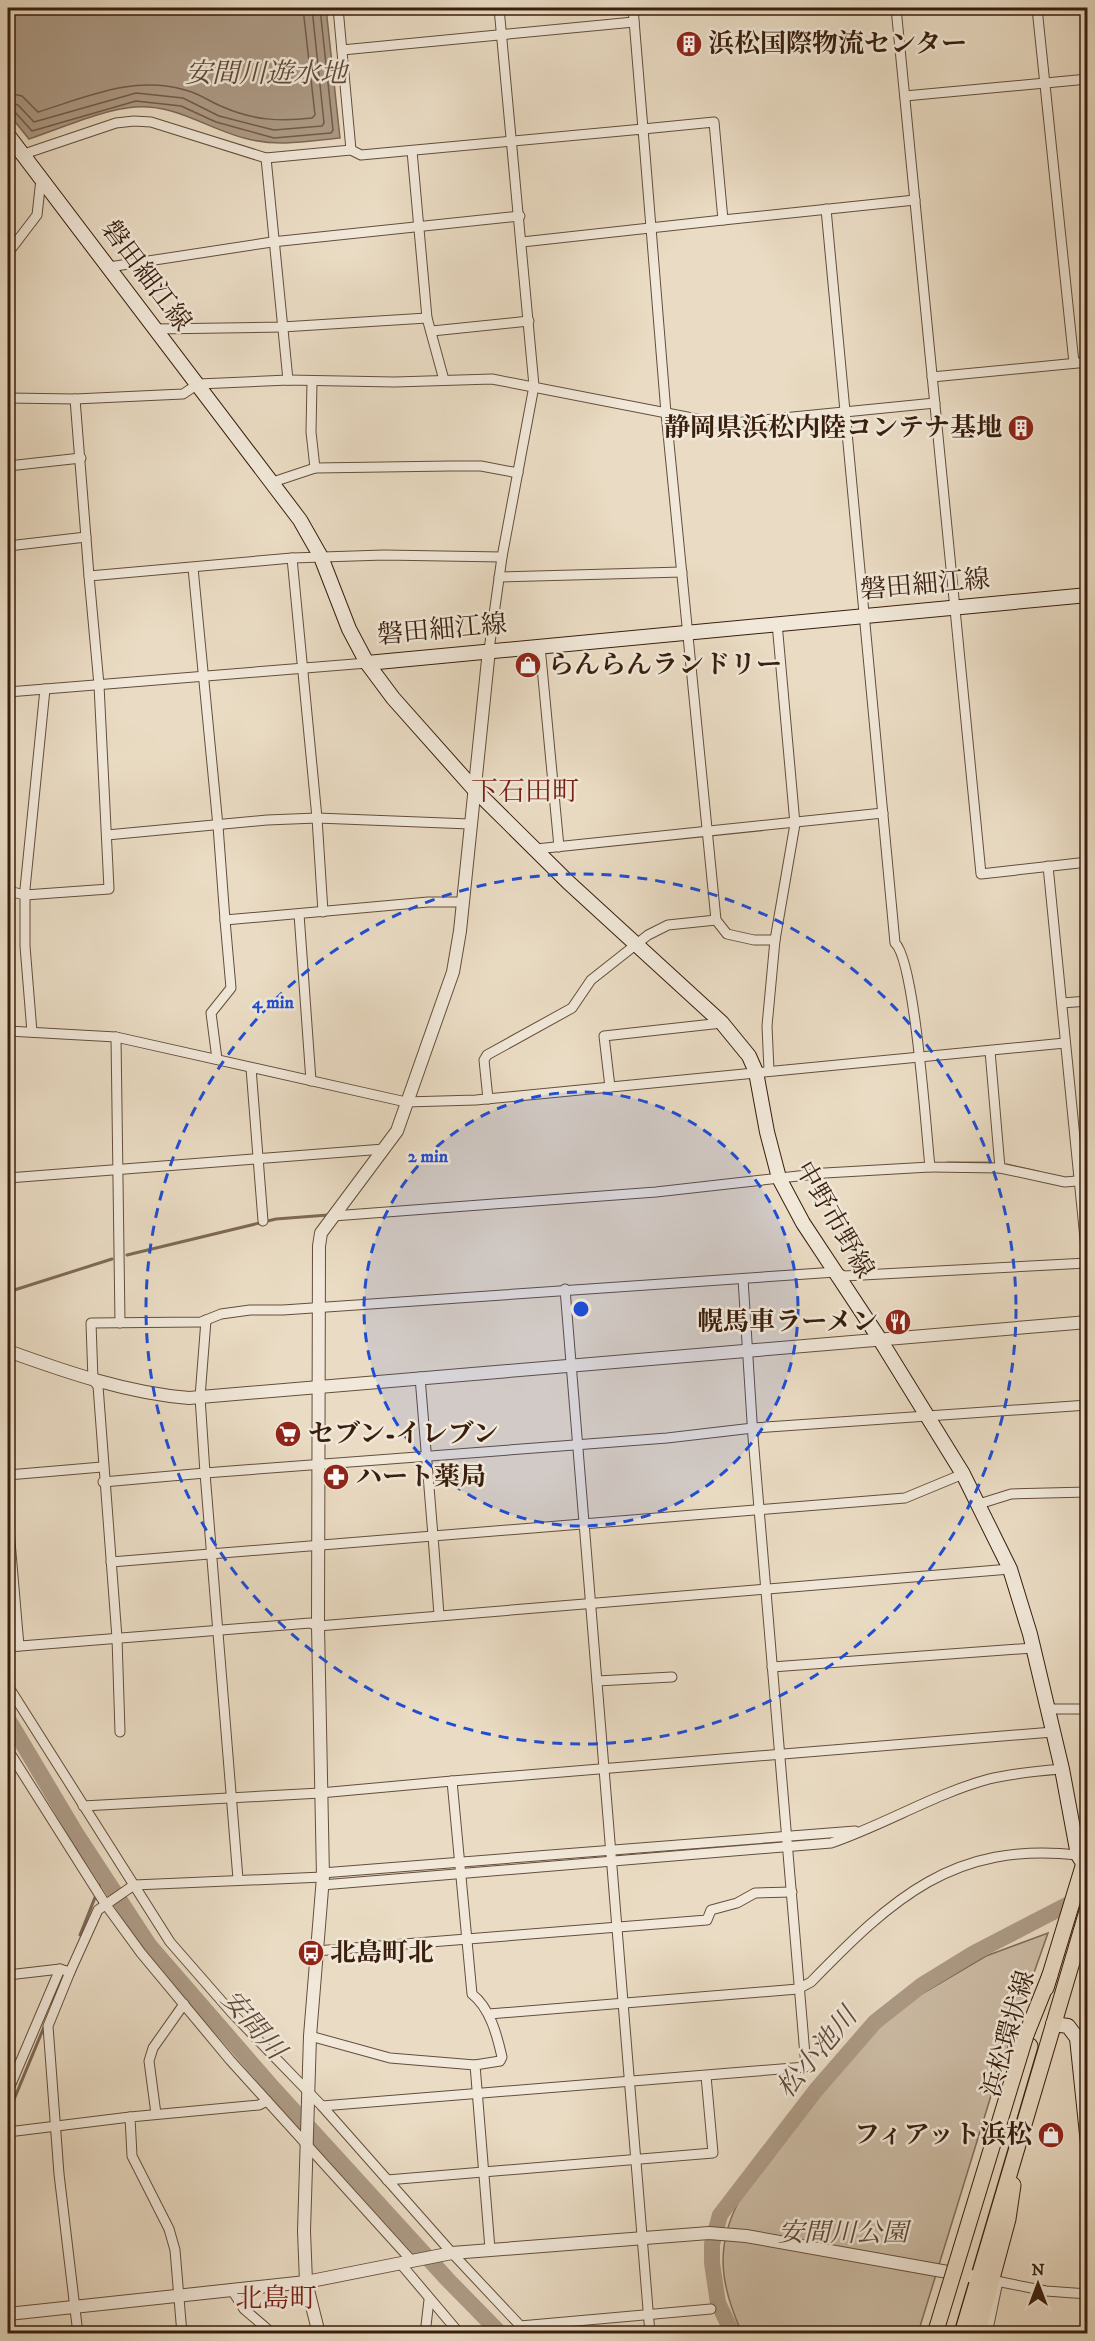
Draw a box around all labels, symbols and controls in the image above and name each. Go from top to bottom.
place label: 浜松国際物流センター [708,28,967,61]
building icon: 浜松国際物流センター [674,29,704,59]
water label: 安間川遊水地 [185,57,350,91]
street label: 磐田細江線 [94,214,198,338]
place label: 静岡県浜松内陸コンテナ基地 [664,412,1002,445]
building icon: 静岡県浜松内陸コンテナ基地 [1006,413,1036,443]
street label: 磐田細江線 [859,563,991,607]
street label: 磐田細江線 [376,608,508,652]
place label: らんらんランドリー [548,649,782,682]
shop icon: らんらんランドリー [513,650,543,680]
district label: 下石田町 [471,775,579,809]
text: 4 min [251,992,294,1014]
text: 2 min [408,1146,449,1168]
street label: 中野市野線 [787,1155,881,1285]
centre of rings [571,1299,591,1319]
place label: 幌馬車ラーメン [697,1306,878,1339]
restaurant icon: 幌馬車ラーメン [883,1307,913,1337]
place label: セブン-イレブン [308,1418,498,1451]
supermarket icon: セブン-イレブン [273,1419,303,1449]
place label: ハート薬局 [356,1461,486,1494]
pharmacy icon: ハート薬局 [321,1462,351,1492]
place label: 北島町北 [330,1937,434,1970]
bus stop icon: 北島町北 [296,1938,326,1968]
street label: 浜松環状線 [975,1967,1043,2101]
water label: 安間川 [214,1983,294,2069]
water label: 松小池川 [769,1998,867,2105]
place label: フィアット浜松 [854,2119,1032,2152]
shop icon: フィアット浜松 [1036,2120,1066,2150]
park label: 安間川公園 [778,2217,912,2250]
north arrow [1008,2254,1068,2314]
text: N [1031,2260,1045,2280]
district label: 北島町 [236,2282,317,2316]

